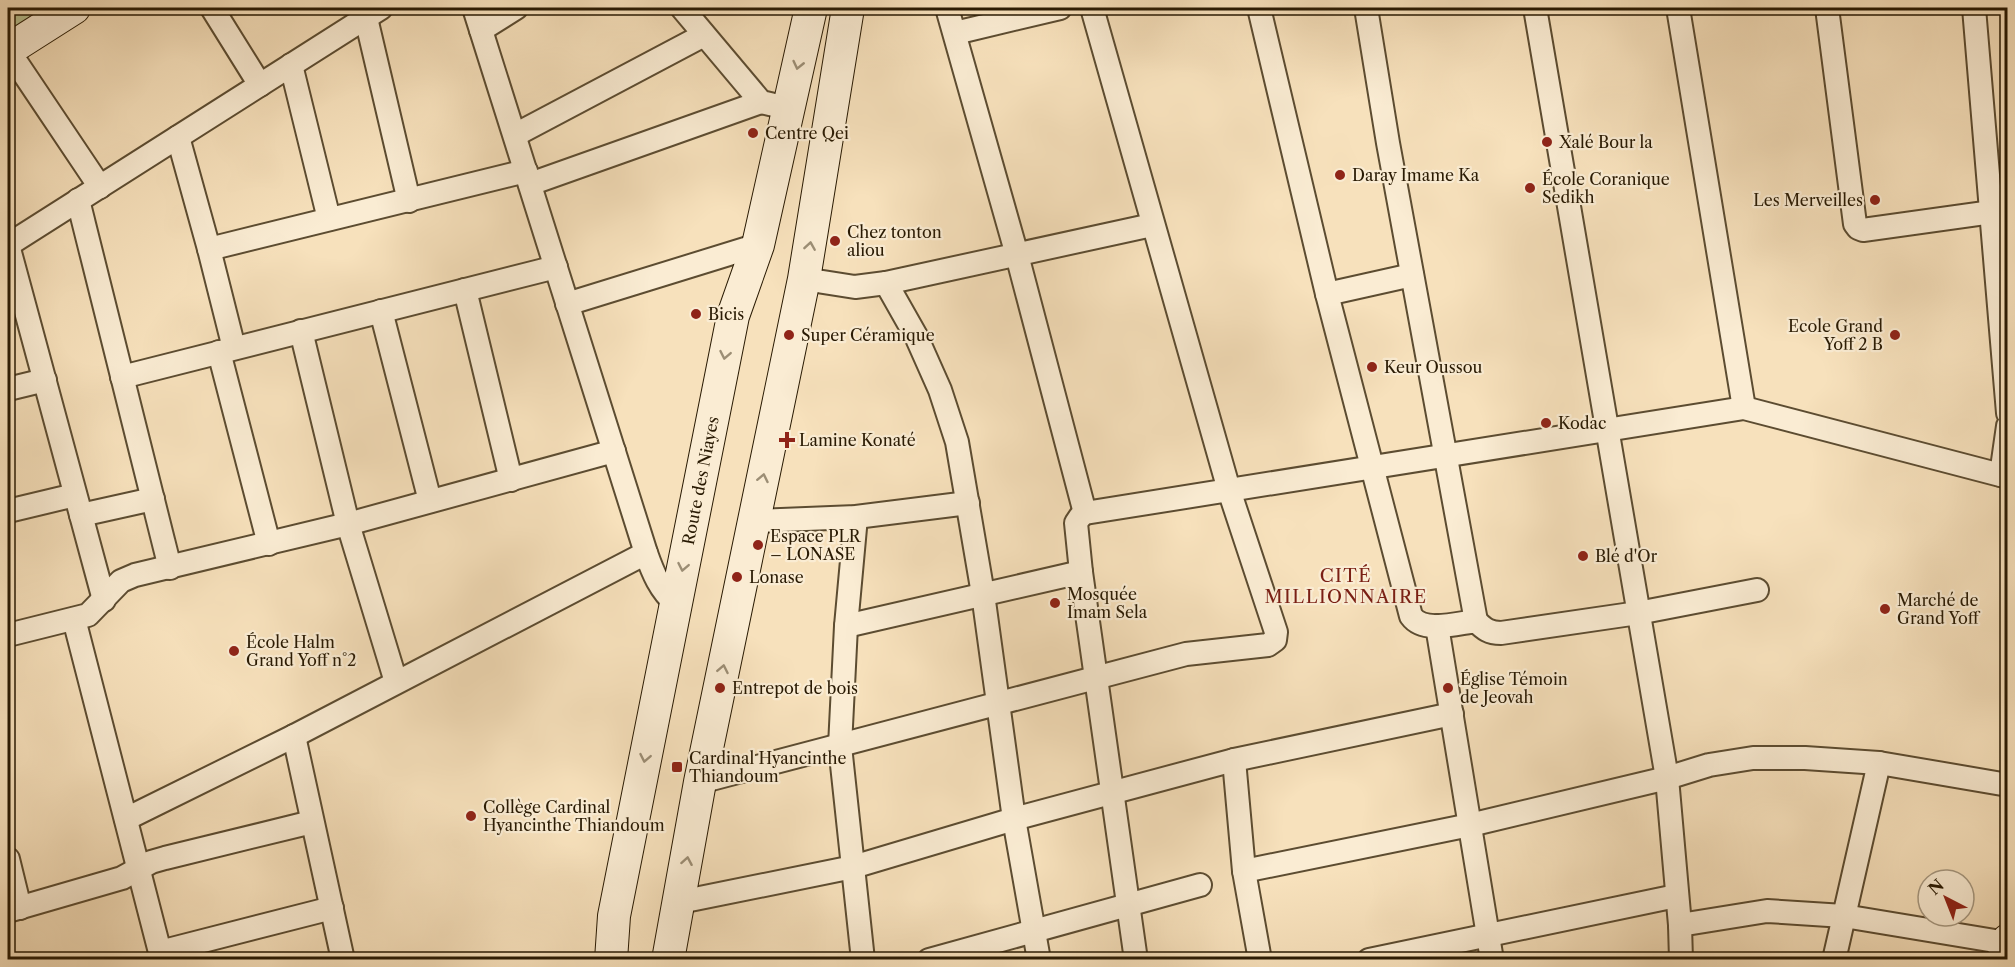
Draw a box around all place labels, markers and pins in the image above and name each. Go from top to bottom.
place label: Centre Qei [765,123,849,143]
marker: Centre Qei [746,126,760,140]
place label: Xalé Bour la [1558,132,1653,152]
marker: Xalé Bour la [1540,135,1554,149]
place label: Daray Imame Ka [1352,165,1480,185]
marker: Daray Imame Ka [1333,168,1347,182]
place label: École Coranique Sedikh [1542,169,1670,207]
marker: École Coranique Sedikh [1523,181,1537,195]
place label: Les Merveilles [1753,190,1863,210]
marker: Les Merveilles [1868,193,1882,207]
place label: Chez tonton aliou [847,222,942,260]
marker: Chez tonton aliou [828,234,842,248]
place label: Bicis [708,304,744,324]
marker: Bicis [689,307,703,321]
place label: Ecole Grand Yoff 2 B [1788,316,1883,354]
place label: Super Céramique [801,325,935,345]
marker: Super Céramique [782,328,796,342]
marker: Ecole Grand Yoff 2 B [1888,328,1902,342]
place label: Keur Oussou [1384,357,1482,377]
marker: Keur Oussou [1365,360,1379,374]
place label: Kodac [1558,413,1606,433]
marker: Kodac [1539,416,1553,430]
place label: Lamine Konaté [799,430,916,450]
marker: Lamine Konaté [780,433,794,447]
place label: Espace PLR – LONASE [770,526,862,564]
marker: Espace PLR – LONASE [751,538,765,552]
place label: Blé d'Or [1595,546,1658,566]
marker: Blé d'Or [1576,549,1590,563]
place label: Lonase [749,567,804,587]
marker: Lonase [730,570,744,584]
place label: Mosquée Imam Sela [1067,584,1148,622]
place label: Marché de Grand Yoff [1897,590,1981,628]
marker: Mosquée Imam Sela [1048,596,1062,610]
marker: Marché de Grand Yoff [1878,602,1892,616]
place label: École Halm Grand Yoff n°2 [246,632,357,670]
marker: École Halm Grand Yoff n°2 [227,644,241,658]
place label: Église Témoin de Jeovah [1460,669,1568,707]
place label: Entrepot de bois [732,678,858,698]
marker: Entrepot de bois [713,681,727,695]
marker: Église Témoin de Jeovah [1441,681,1455,695]
place label: Cardinal Hyancinthe Thiandoum [689,748,847,786]
marker: Cardinal Hyancinthe Thiandoum [670,760,684,774]
place label: Collège Cardinal Hyancinthe Thiandoum [483,797,665,835]
marker: Collège Cardinal Hyancinthe Thiandoum [464,809,478,823]

